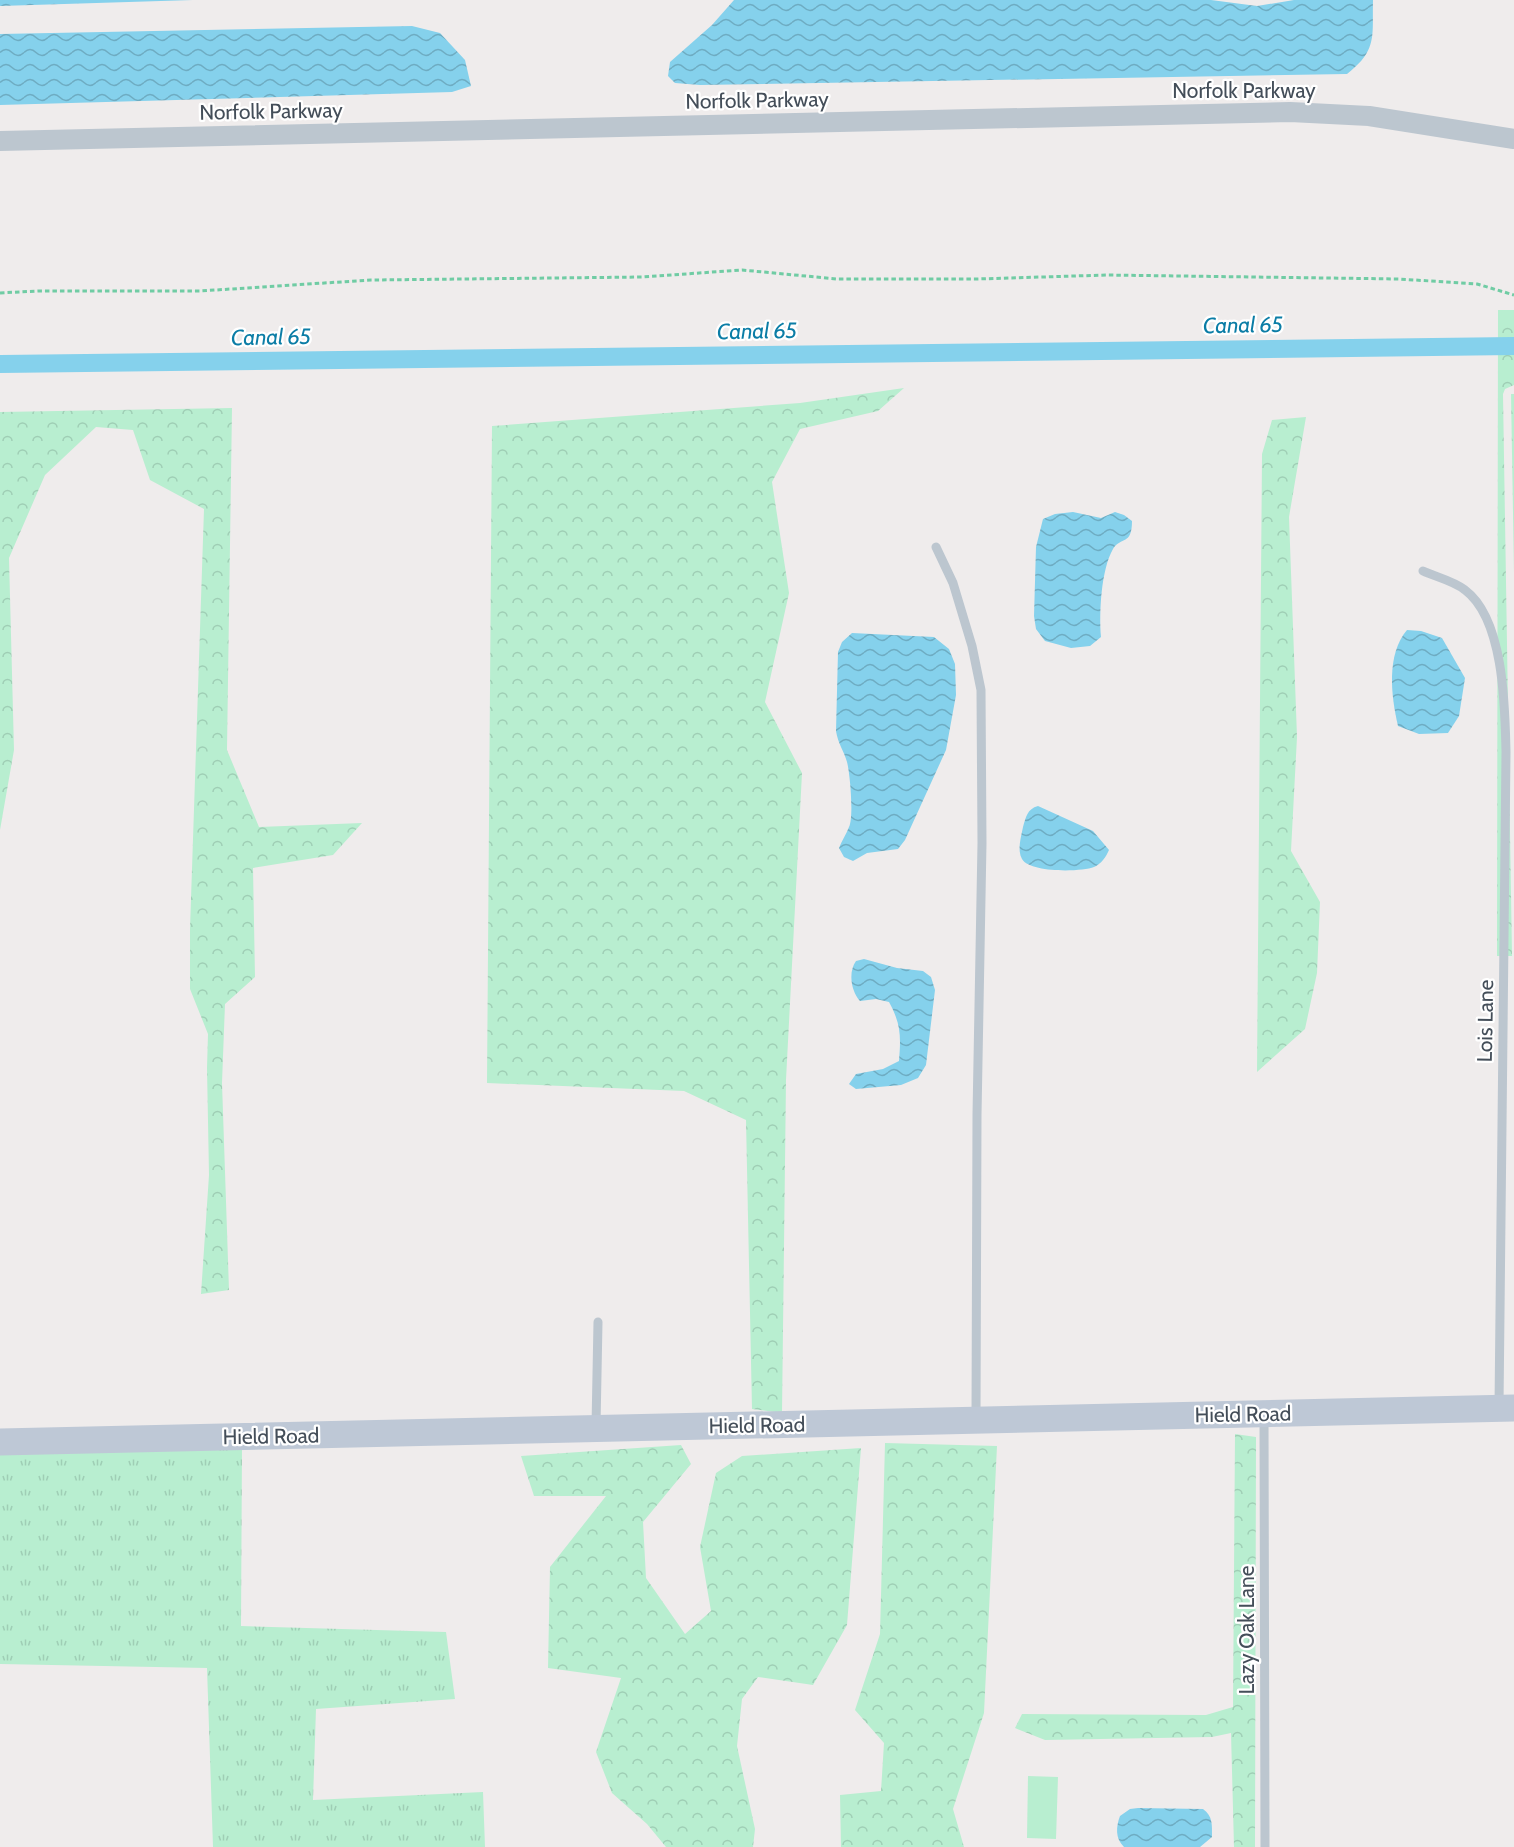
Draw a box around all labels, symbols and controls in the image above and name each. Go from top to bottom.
street label: Norfolk Parkway [1172,78,1316,103]
street label: Norfolk Parkway [685,86,829,114]
street label: Norfolk Parkway [199,97,343,125]
water label: Canal 65 [1203,311,1283,339]
water label: Canal 65 [717,317,797,345]
water label: Canal 65 [231,323,311,351]
street label: Lois Lane [1472,979,1498,1063]
street label: Hield Road [1194,1401,1292,1427]
street label: Hield Road [708,1412,806,1438]
street label: Hield Road [222,1423,320,1449]
street label: Lazy Oak Lane [1234,1565,1259,1695]

